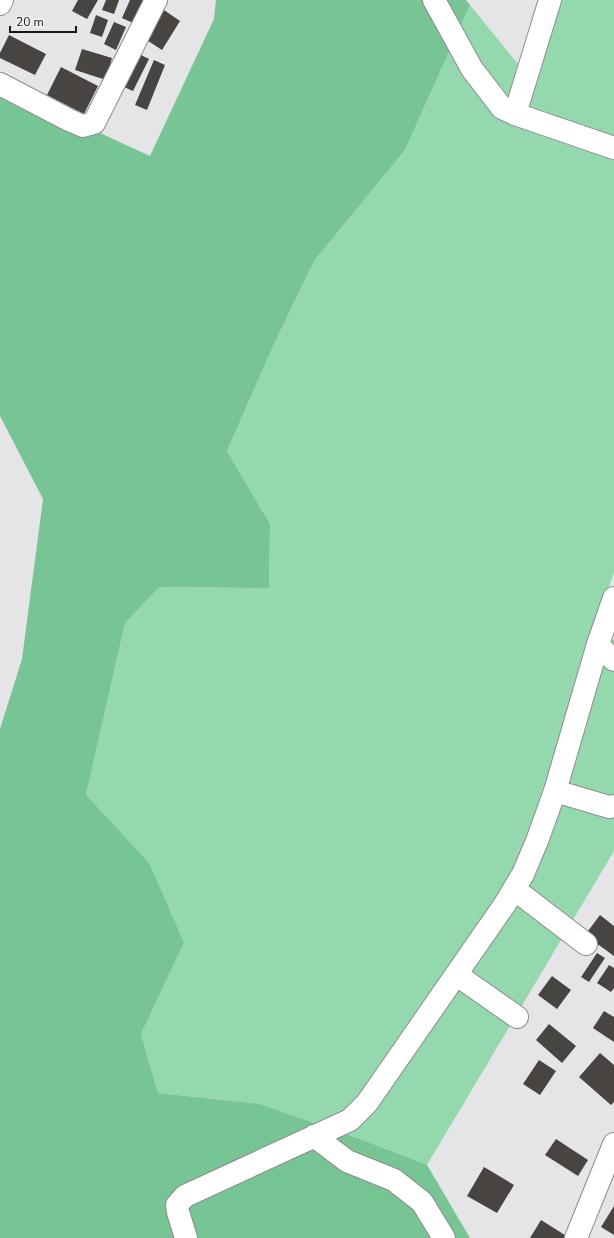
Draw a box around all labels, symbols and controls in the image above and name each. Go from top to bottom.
scale bar [10,8,76,34]
text: 20 m [16,14,44,30]

